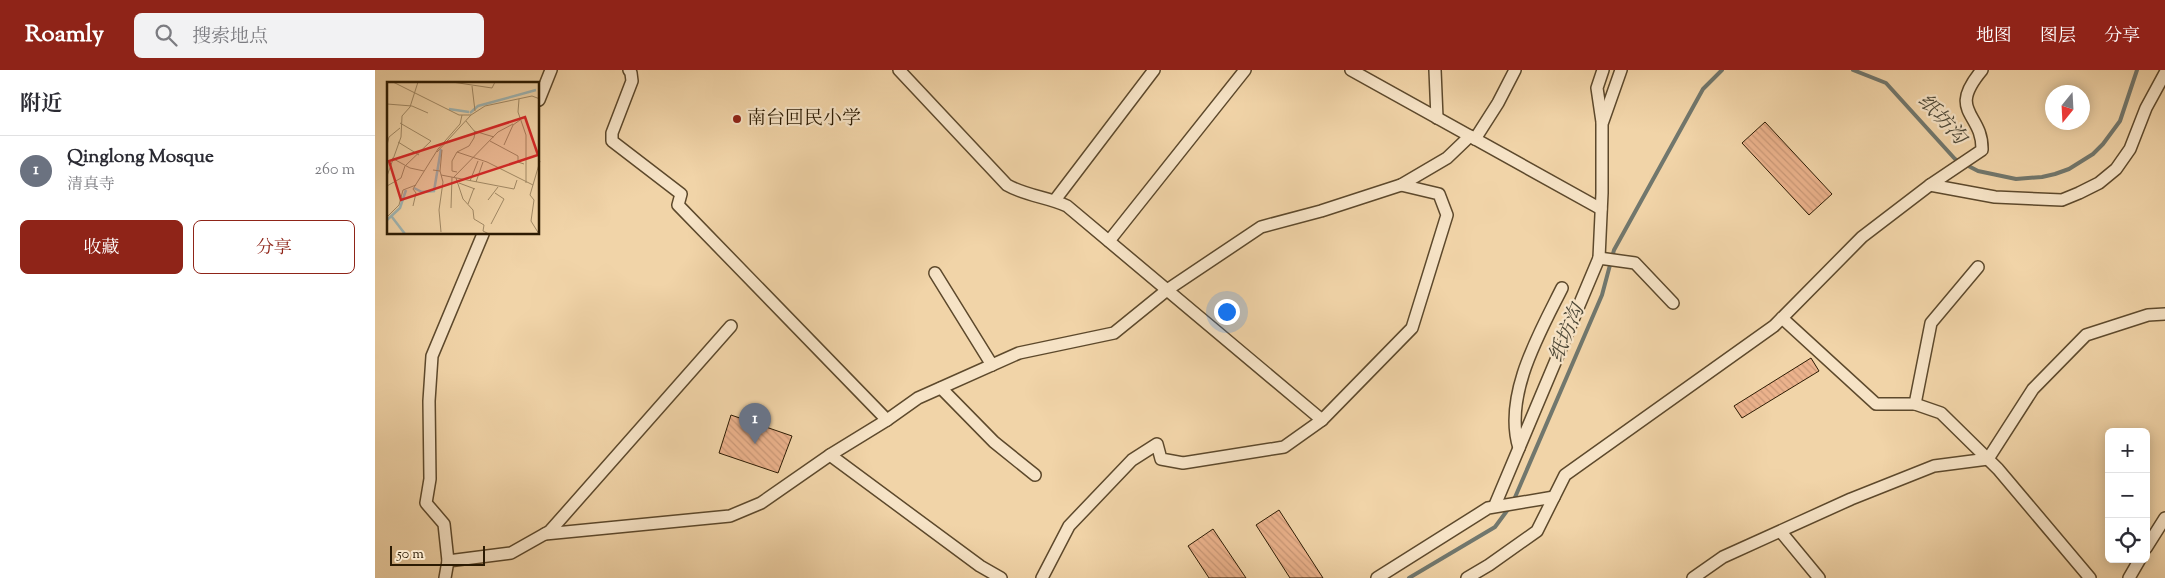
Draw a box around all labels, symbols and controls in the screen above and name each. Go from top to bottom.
search box [134,13,484,58]
text: Roamly [25,18,104,52]
icon: search [152,21,180,49]
text: 搜索地点 [192,24,268,51]
text: 地图 [1976,24,2012,50]
text: 图层 [2040,24,2076,50]
text: 分享 [2104,24,2140,50]
inset map [387,82,540,235]
north arrow [2045,85,2090,130]
water label: 纸坊沟 [1910,88,1974,154]
text: 附近 [20,90,62,120]
place label: 南台回民小学 [747,106,861,133]
marker: 南台回民小学 [731,113,743,125]
text: Qinglong Mosque [67,144,214,171]
text: 1 [33,159,39,182]
text: 260 m [314,159,355,182]
text: 清真寺 [67,174,115,197]
button: 收藏 [20,220,183,274]
button: 分享 [193,220,355,274]
water label: 纸坊沟 [1543,298,1594,367]
your location [1214,299,1240,325]
pin: 1 [739,403,771,444]
map controls [2105,428,2150,563]
button: + [2105,428,2150,473]
button: − [2105,473,2150,518]
button: locate [2105,518,2150,563]
scale bar [390,543,485,566]
text: 50 m [397,545,424,565]

